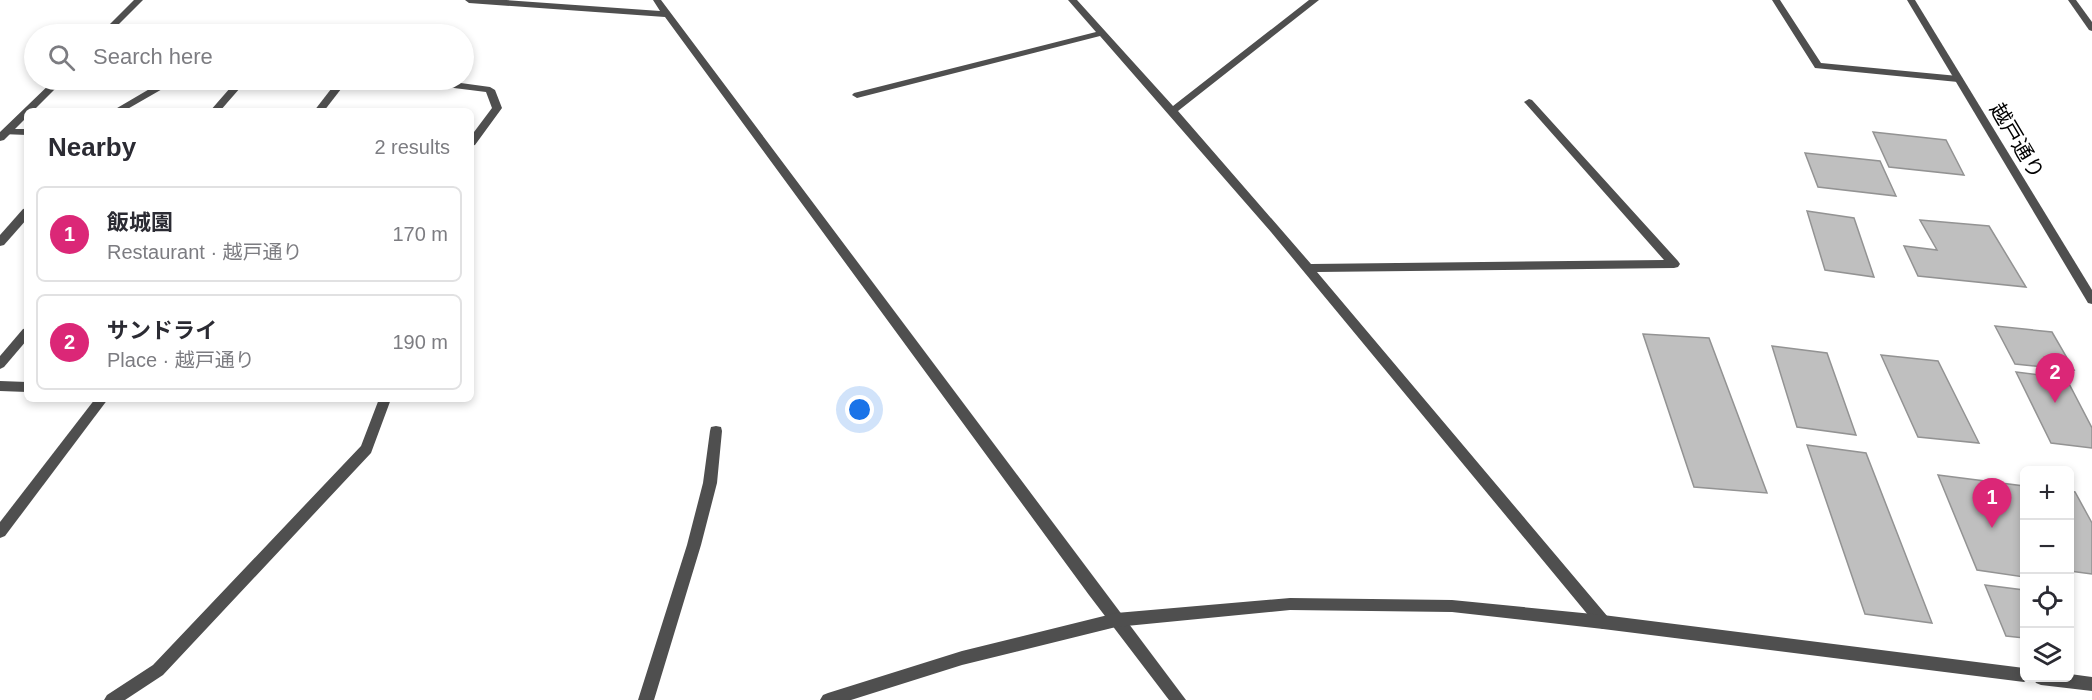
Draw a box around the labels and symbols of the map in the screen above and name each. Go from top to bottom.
street label: 越戸通り [1986,99,2049,183]
pin: 2 [2036,354,2074,403]
your location [845,395,874,424]
pin: 1 [1972,478,2012,528]

